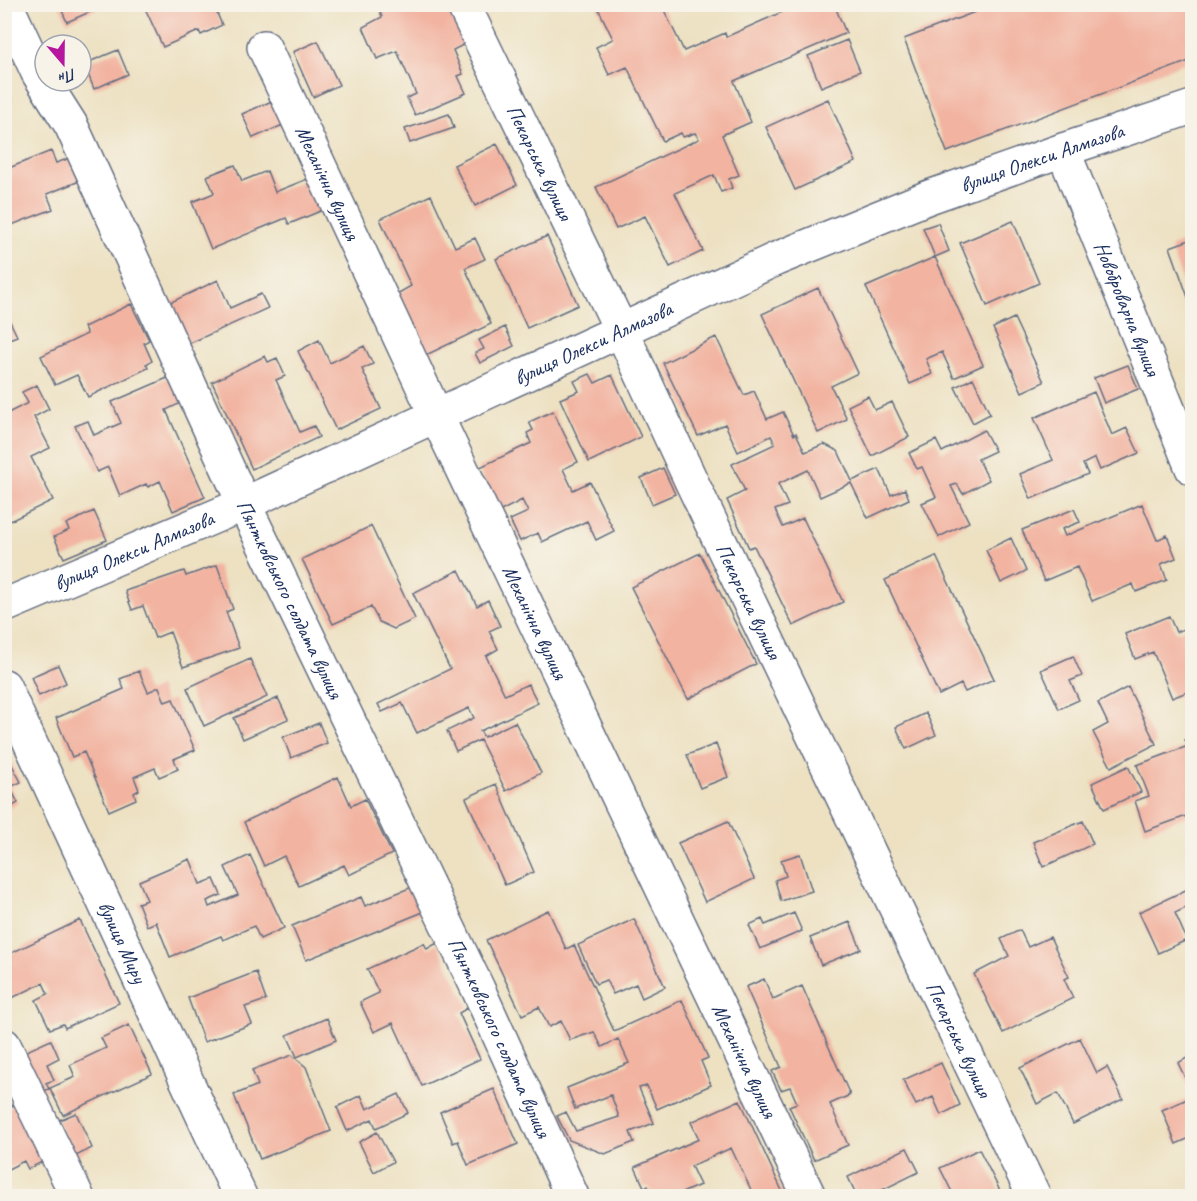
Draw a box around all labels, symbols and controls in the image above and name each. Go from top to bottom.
north arrow [33,33,93,93]
text: Пн [56,64,79,89]
street label: Пекарська вулиця [501,100,580,226]
street label: вулиця Олекси Алмазова [957,117,1128,198]
street label: Механічна вулиця [290,121,366,246]
street label: Новоброварна вулиця [1088,238,1167,381]
street label: вулиця Олекси Алмазова [510,295,678,391]
street label: Пянтковського солдата вулиця [231,496,350,704]
street label: вулиця Олекси Алмазова [50,505,219,596]
street label: Пекарська вулиця [710,539,788,665]
street label: Механічна вулиця [497,561,574,685]
street label: вулиця Миру [92,897,153,989]
street label: Пянтковського солдата вулиця [442,933,557,1143]
street label: Пекарська вулиця [920,977,998,1103]
street label: Механічна вулиця [706,999,783,1124]

